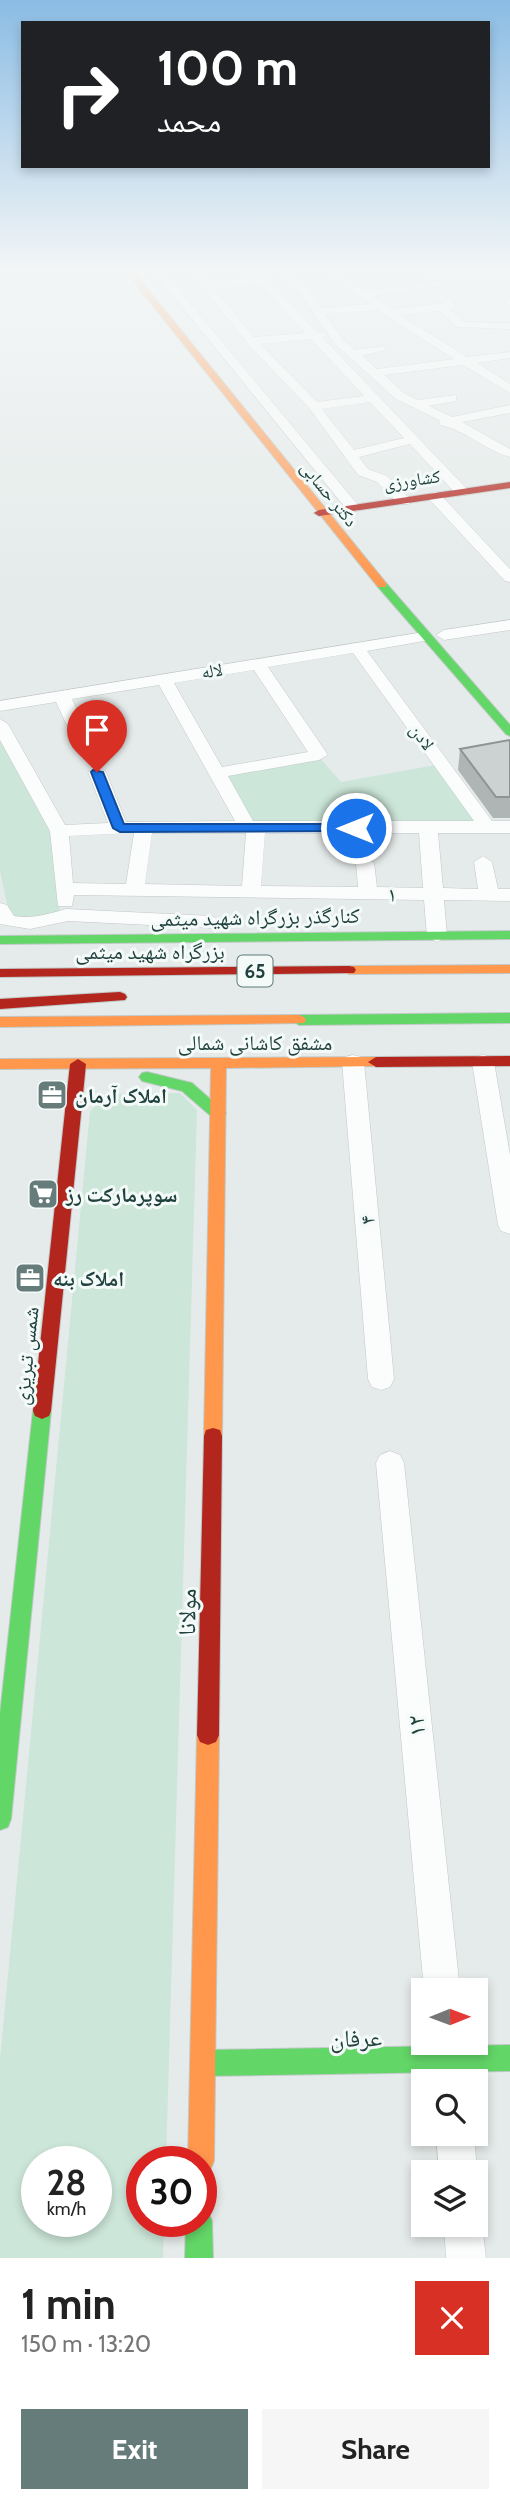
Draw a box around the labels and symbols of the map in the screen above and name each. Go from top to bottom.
street label: دکتر حسابی [296,457,362,531]
street label: کشاورزی [382,465,442,495]
street label: لاله [200,658,224,684]
pin [67,700,127,772]
street label: لادن [405,719,439,755]
position arrow [319,791,393,865]
street label: ۱ [387,881,397,907]
street label: کنارگذر بزرگراه شهید میثمی [150,903,360,932]
street label: بزرگراه شهید میثمی [75,939,225,965]
road number: 65 [238,956,272,987]
street label: مشفق کاشانی شمالی [178,1030,332,1056]
office icon: املاک آرمان [35,1078,69,1112]
place label: املاک آرمان [75,1083,167,1108]
supermarket icon: سوپرمارکت رز [26,1177,60,1211]
place label: سوپرمارکت رز [65,1182,177,1207]
street label: ۴ [354,1214,380,1226]
office icon: املاک بنه [13,1261,47,1295]
place label: املاک بنه [53,1266,124,1291]
street label: شمس تبریزی [8,1305,45,1407]
street label: مولانا [172,1588,202,1636]
street label: ۱۲ [400,1714,432,1738]
north arrow [411,1978,488,2054]
street label: عرفان [330,2023,382,2053]
speed limit sign: 30 [126,2146,217,2237]

